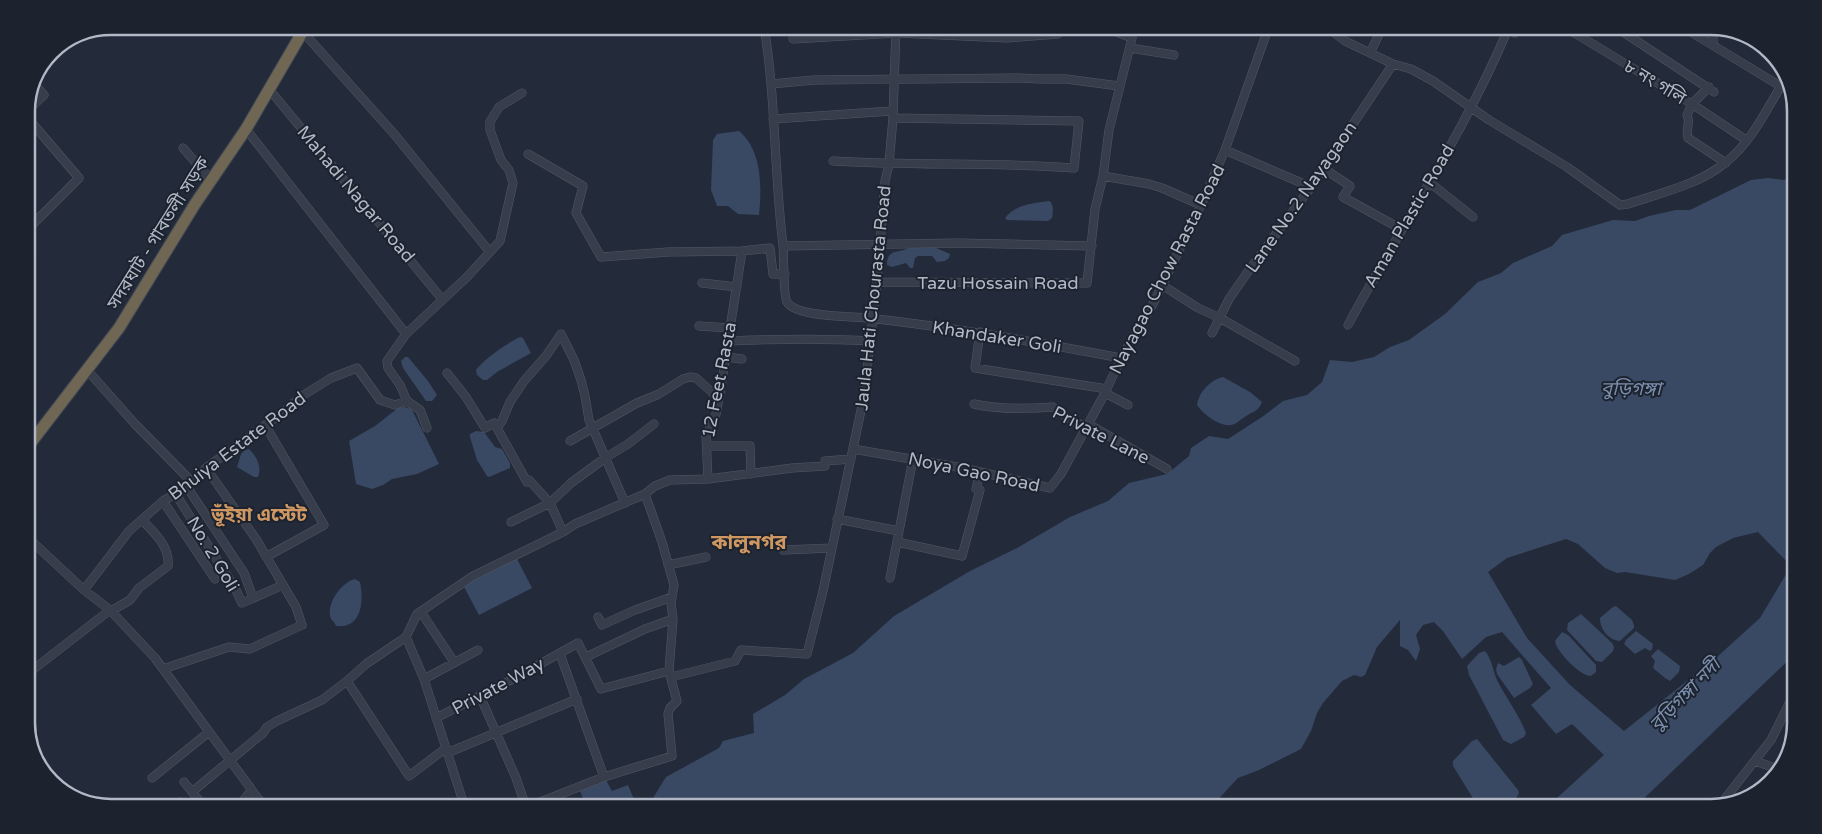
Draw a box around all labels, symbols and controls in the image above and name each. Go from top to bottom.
street label: ৮ নং গলি [1620,55,1691,109]
street label: Lane No.2 Nayagaon [1241,117,1361,277]
street label: Mahadi Nagar Road [292,121,420,267]
street label: Aman Plastic Road [1359,141,1459,291]
street label: সদরঘাট - গাবতলী সড়ক [102,152,214,314]
street label: Nayagao Chow Rasta Road [1104,160,1230,378]
street label: Jaula Hati Chourasta Road [850,184,896,412]
street label: Tazu Hossain Road [917,272,1079,294]
street label: Khandaker Goli [931,316,1063,358]
street label: 12 Feet Rasta [697,320,741,440]
water label: বুড়িগঙ্গা [1601,377,1665,400]
street label: Bhuiya Estate Road [164,387,310,505]
street label: Private Lane [1049,401,1153,469]
street label: Noya Gao Road [906,447,1042,497]
district label: ভূঁইয়া এস্টেট [210,503,307,527]
street label: No. 2 Goli [182,512,244,596]
district label: কালুনগর [710,531,788,555]
water label: বুড়িগঙ্গা নদী [1644,651,1728,736]
street label: Private Way [448,652,548,720]

